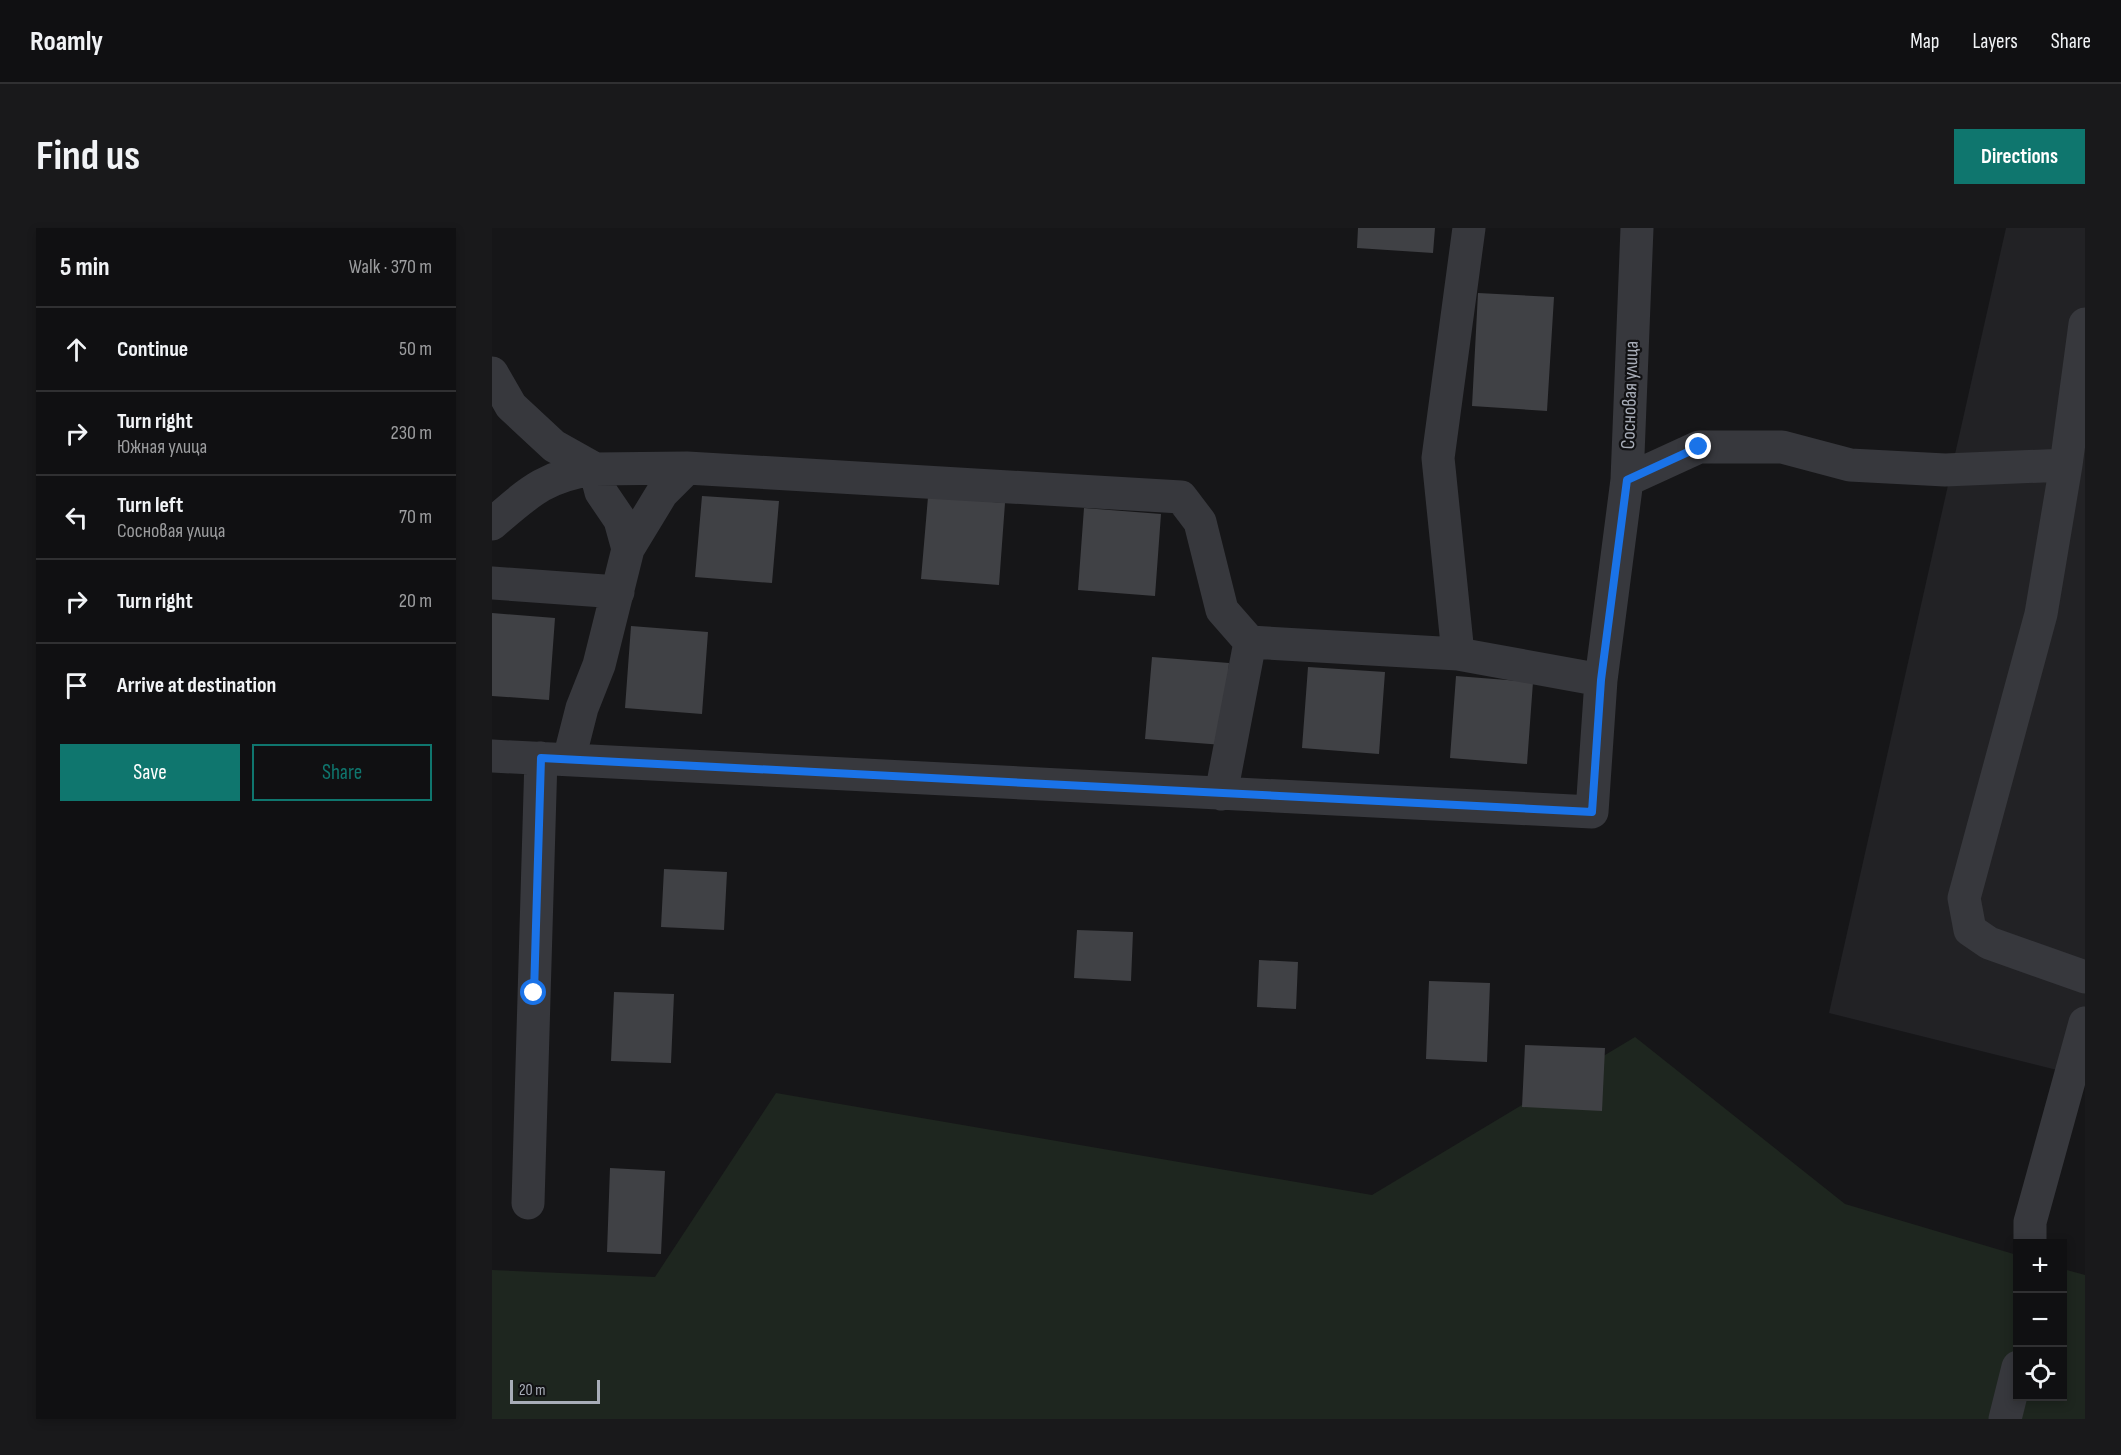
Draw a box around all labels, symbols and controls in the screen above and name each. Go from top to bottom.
text: Roamly [30,25,103,58]
text: Map [1910,29,1939,54]
text: Layers [1972,29,2018,54]
text: Share [2051,29,2091,54]
button: Directions [1954,129,2085,184]
text: Find us [36,131,140,182]
text: 5 min [60,252,110,283]
text: Walk · 370 m [349,255,432,279]
icon: ahead [60,333,93,366]
text: Continue [117,336,188,363]
text: 50 m [399,337,432,361]
street label: Сосновая улица [1616,340,1644,450]
text: Turn right [117,408,193,435]
icon: right [60,417,93,450]
text: 230 m [390,421,432,445]
route end [1685,433,1711,459]
text: Южная улица [117,435,207,459]
text: Turn left [117,492,183,519]
icon: left [60,501,93,534]
text: 70 m [399,505,432,529]
text: Сосновая улица [117,519,225,543]
icon: right [60,585,93,618]
text: Turn right [117,588,193,615]
text: 20 m [399,589,432,613]
icon: arrive [60,669,93,702]
text: Arrive at destination [117,672,276,699]
button: Save [60,744,240,801]
button: Share [252,744,432,801]
route start [520,979,546,1005]
map controls [2013,1239,2067,1401]
button: + [2013,1239,2067,1293]
button: − [2013,1293,2067,1347]
button: locate [2013,1347,2067,1401]
scale bar [510,1377,600,1404]
text: 20 m [519,1381,546,1400]

